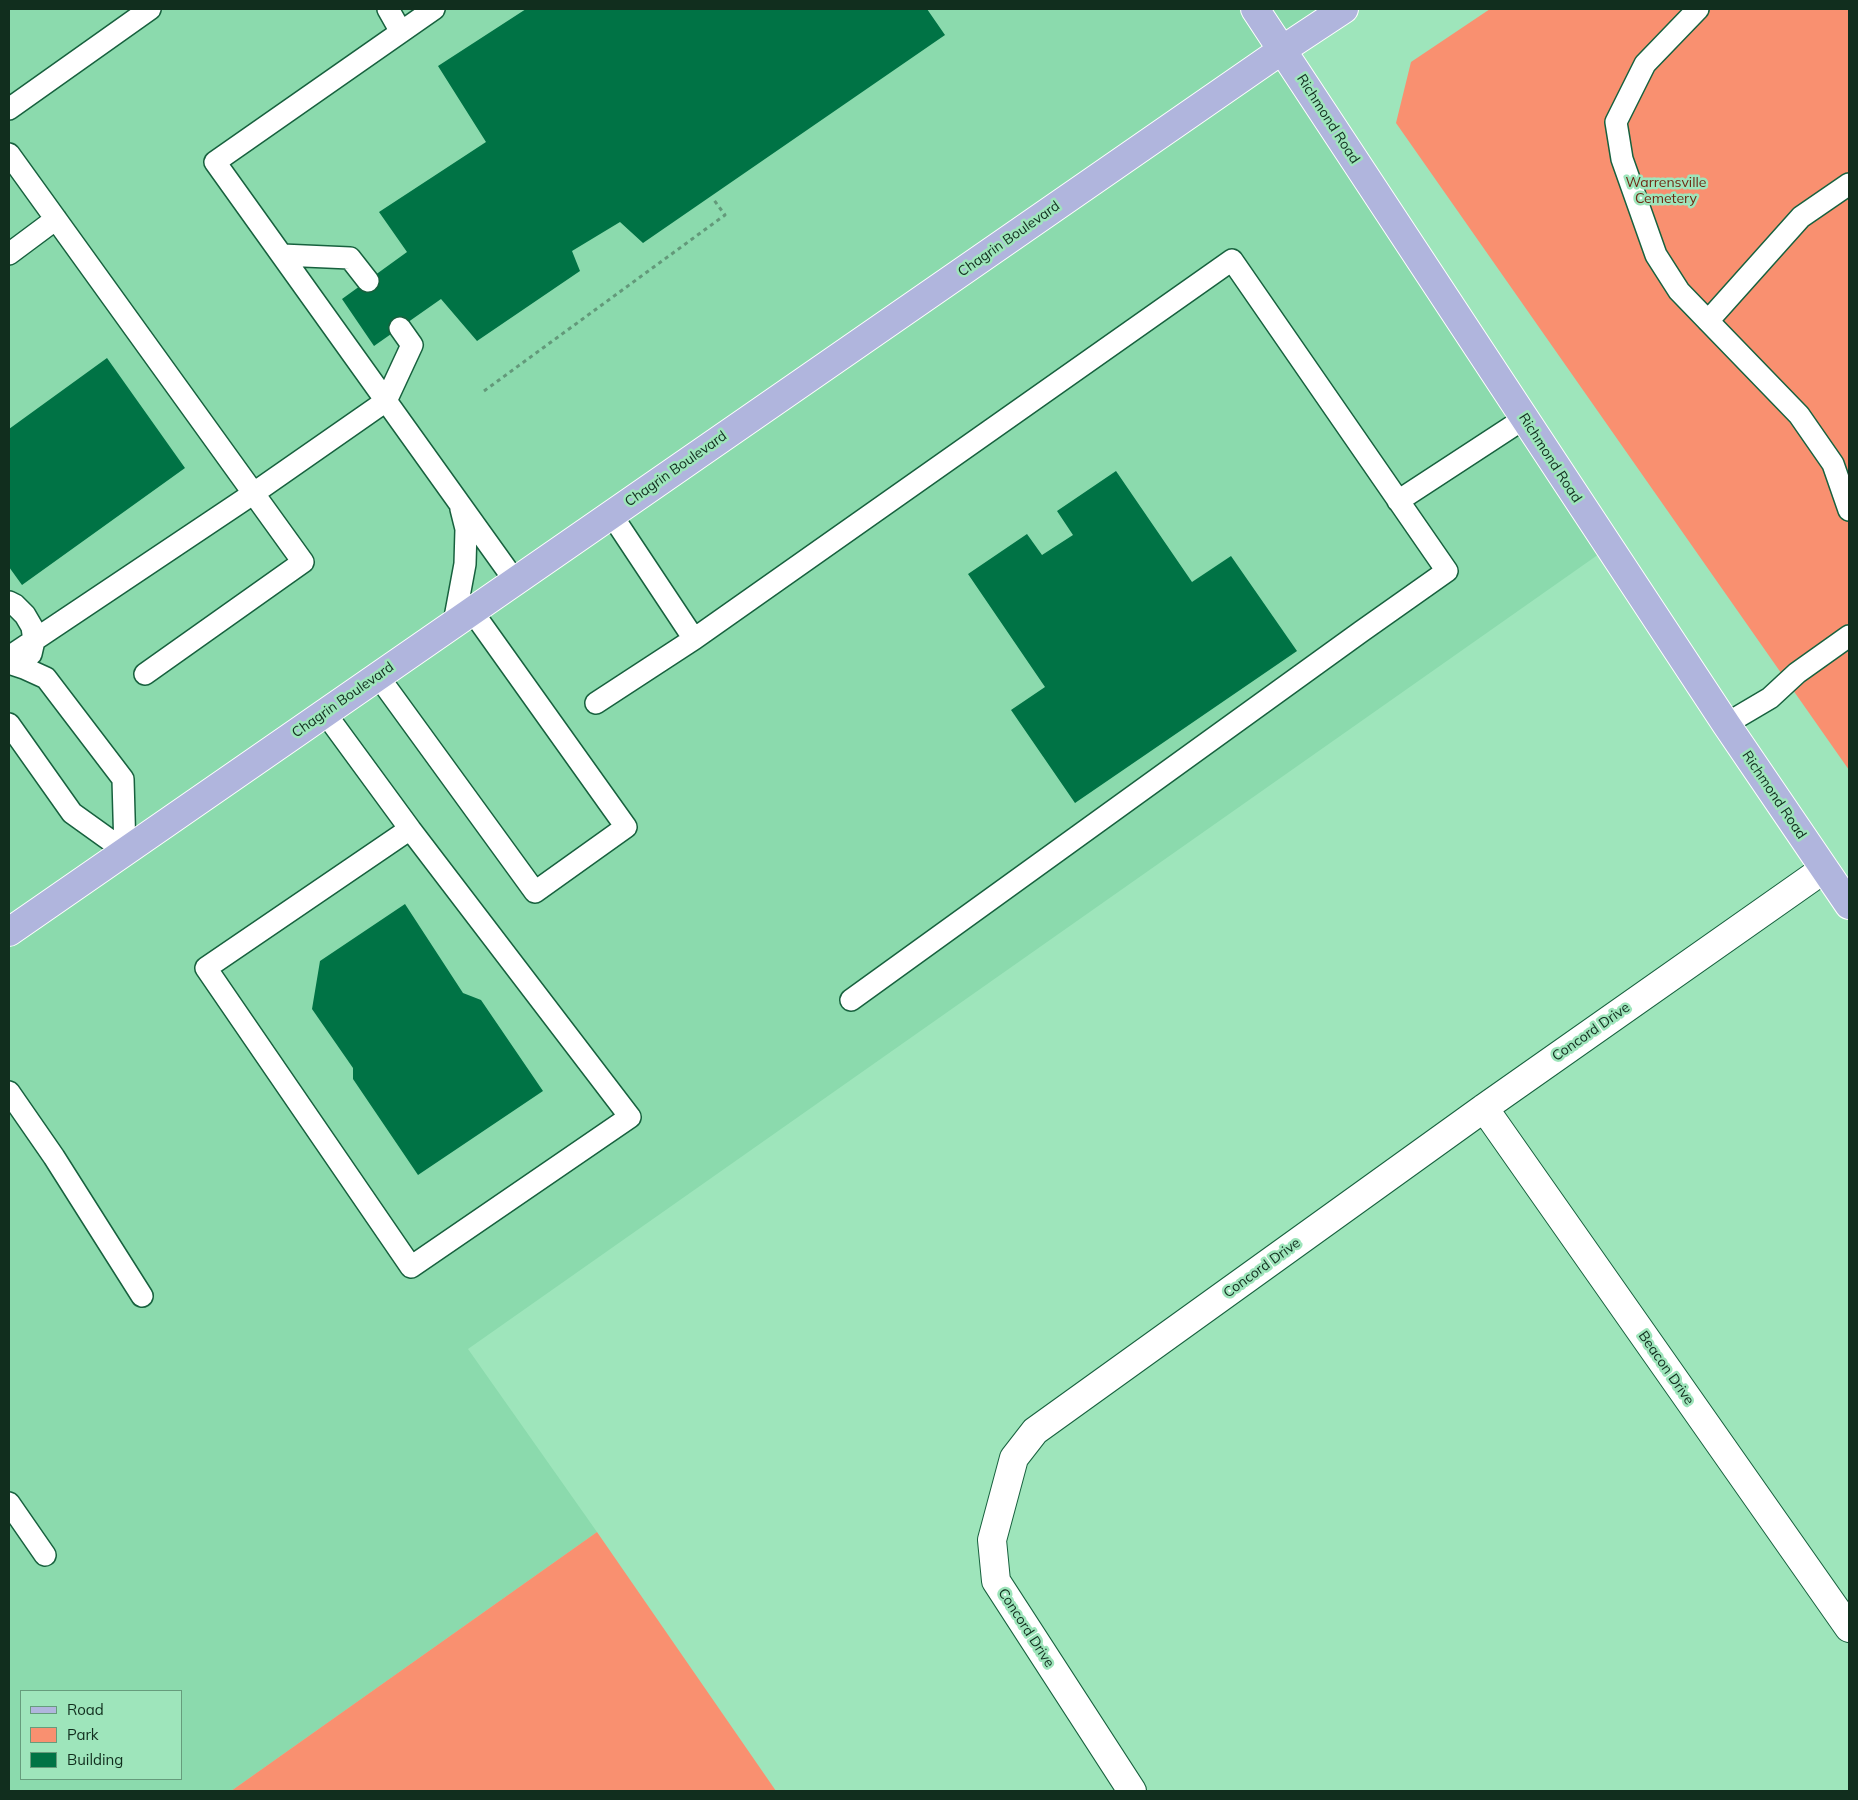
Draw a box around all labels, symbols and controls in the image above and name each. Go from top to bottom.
street label: Richmond Road [1293,71,1363,167]
park label: Warrensville Cemetery [1626,175,1706,208]
street label: Chagrin Boulevard [955,198,1063,280]
street label: Richmond Road [1515,410,1585,506]
street label: Chagrin Boulevard [622,428,730,510]
street label: Chagrin Boulevard [289,659,397,741]
street label: Richmond Road [1738,748,1810,842]
street label: Concord Drive [1549,999,1633,1065]
street label: Concord Drive [1220,1234,1304,1302]
street label: Beacon Drive [1634,1328,1698,1408]
street label: Concord Drive [994,1585,1058,1671]
legend [20,1690,182,1780]
text: Road [67,1700,104,1719]
text: Park [67,1725,99,1744]
text: Building [67,1750,123,1769]

